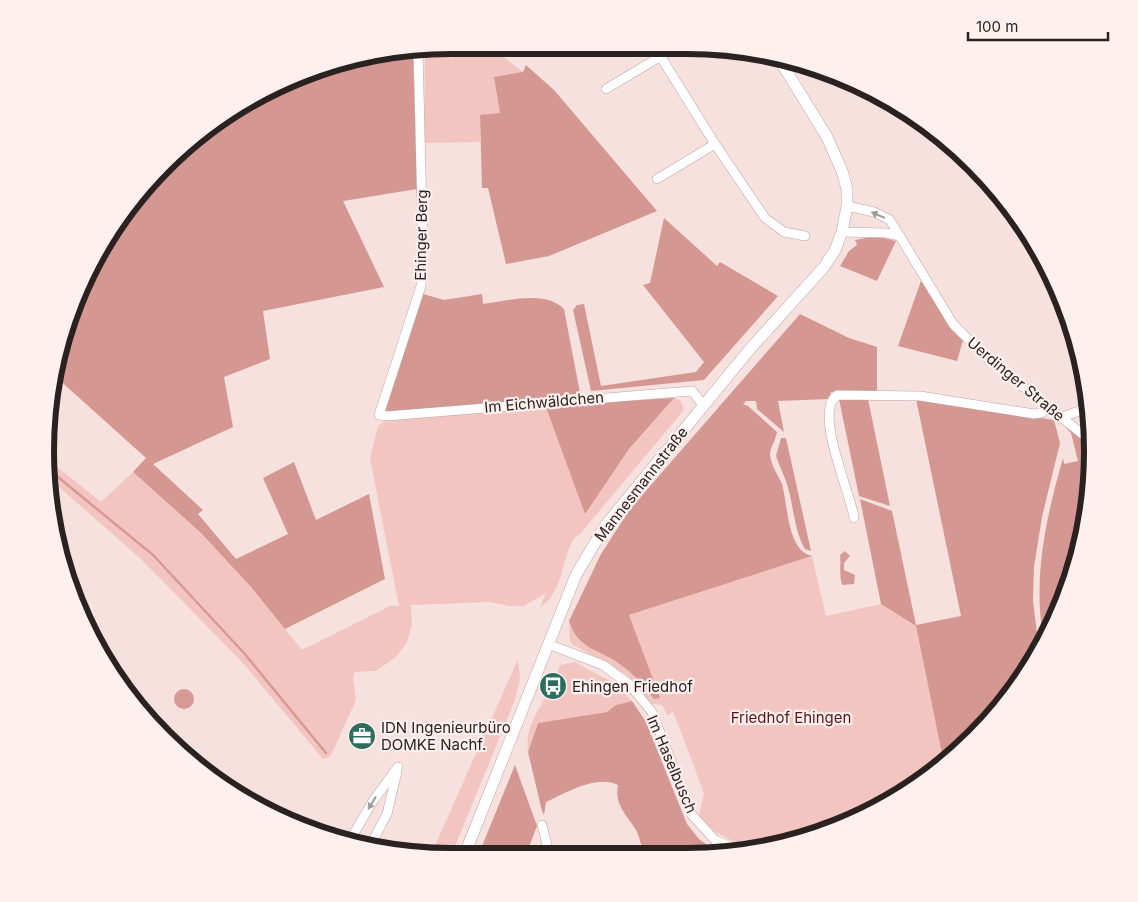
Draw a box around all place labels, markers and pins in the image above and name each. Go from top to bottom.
bus stop icon: Ehingen Friedhof [538,671,568,701]
place label: Ehingen Friedhof [572,677,693,696]
place label: IDN Ingenieurbüro DOMKE Nachf. [381,718,511,754]
office icon: IDN Ingenieurbüro DOMKE Nachf. [347,721,377,751]

